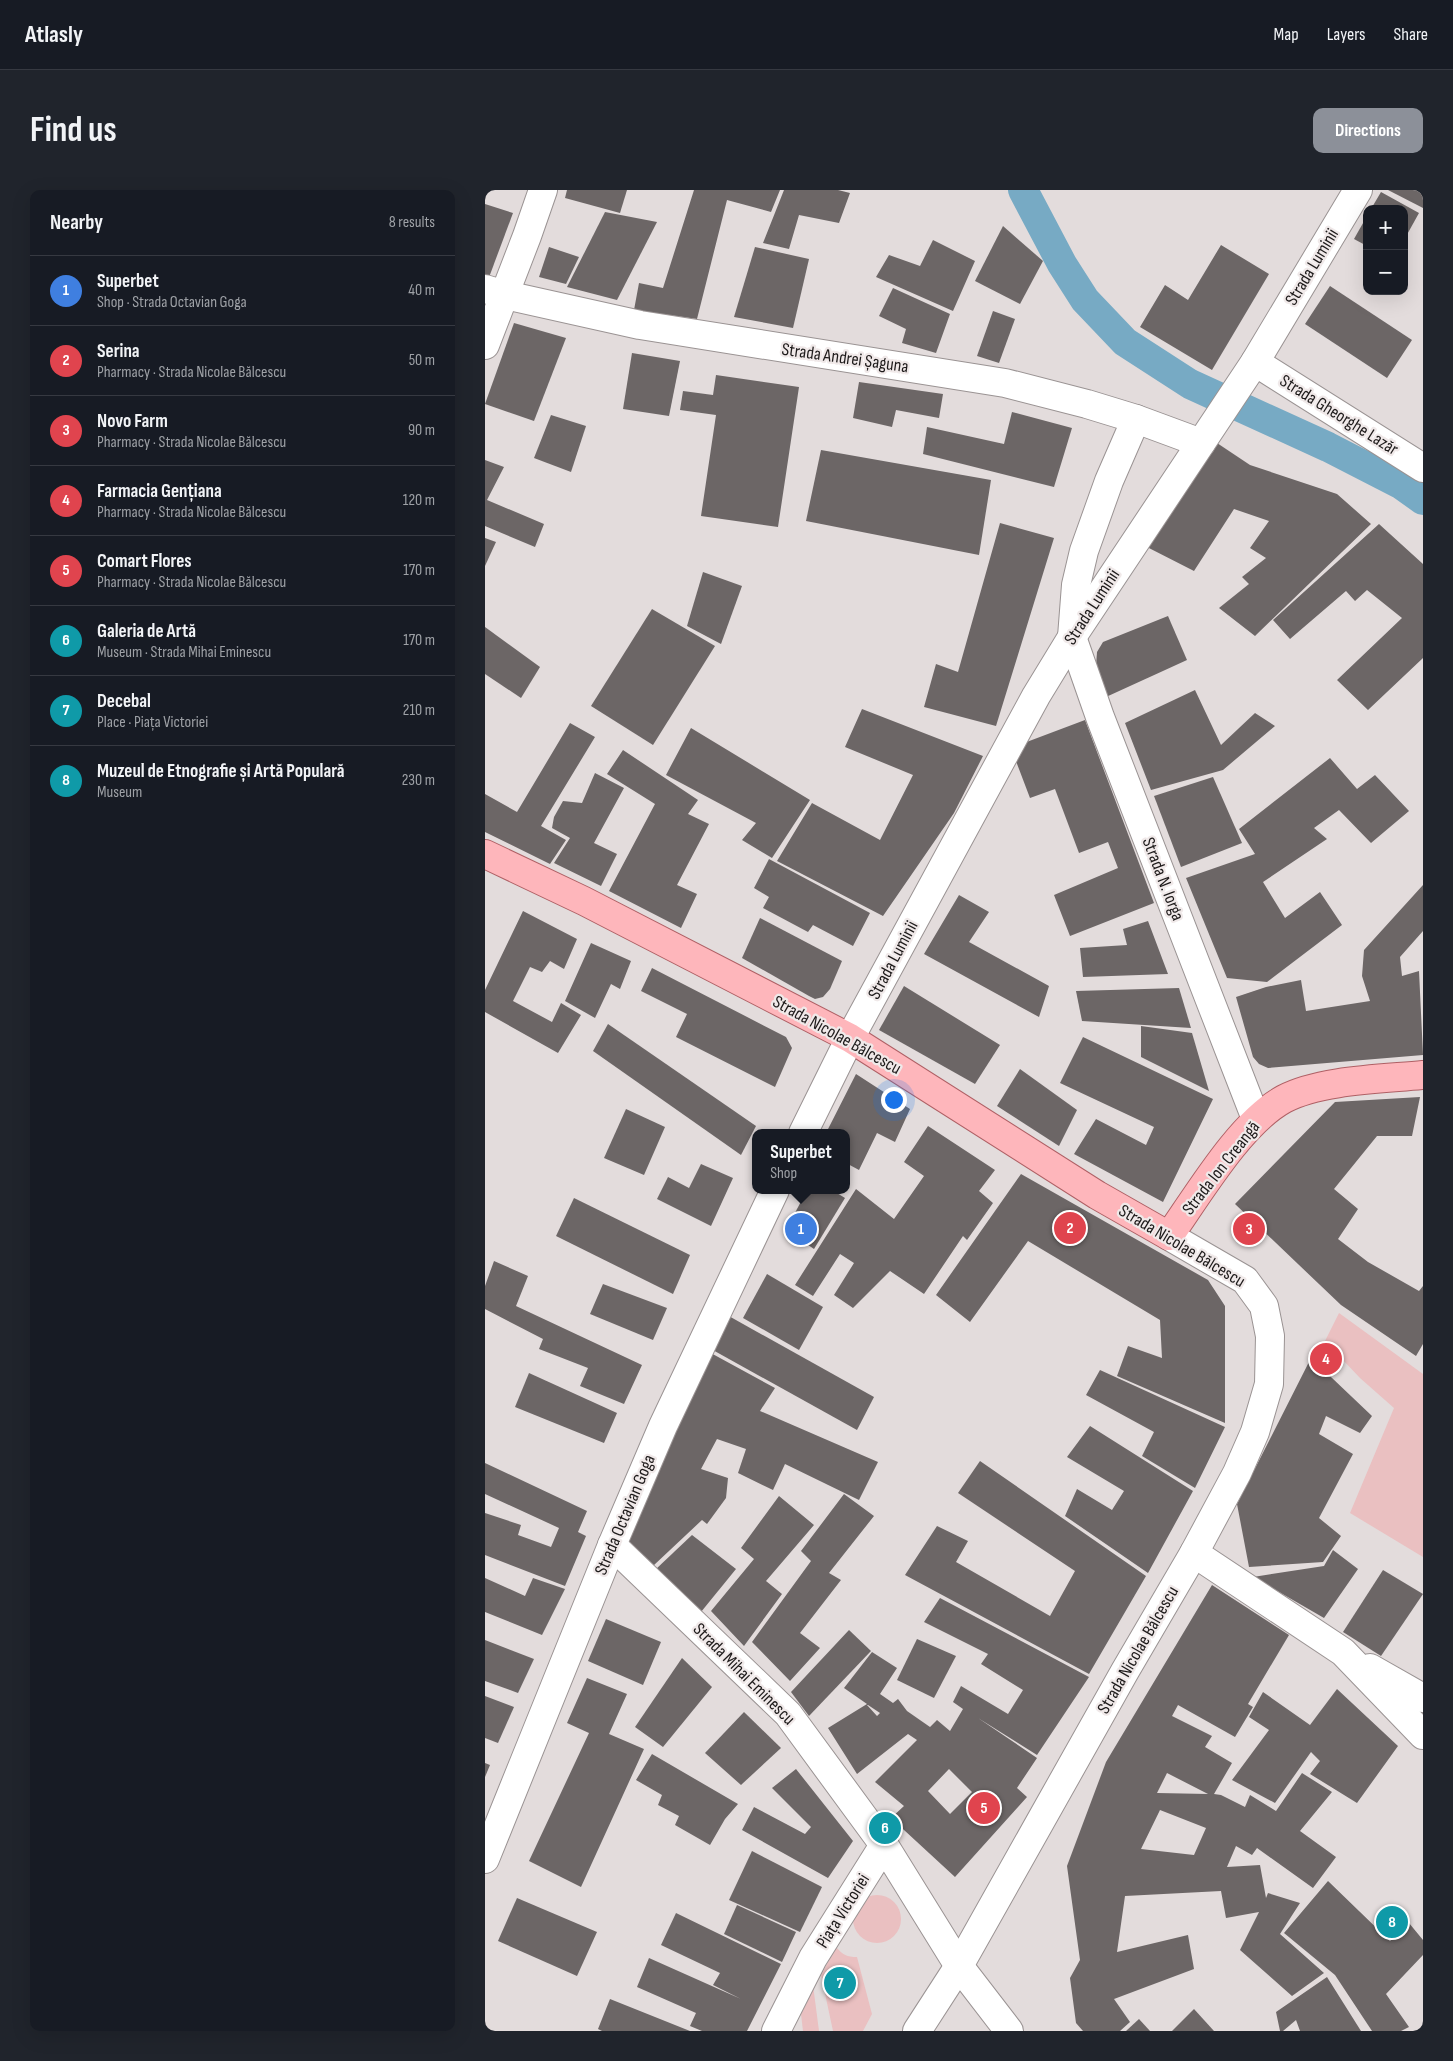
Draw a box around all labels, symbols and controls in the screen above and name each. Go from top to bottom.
text: Atlasly [25,20,83,49]
text: Map [1274,24,1299,45]
text: Layers [1327,24,1366,45]
text: Share [1394,24,1428,45]
button: Directions [1313,108,1423,153]
text: Find us [30,109,117,152]
map controls [1363,205,1408,295]
button: + [1363,205,1408,250]
text: Nearby [50,210,103,235]
text: 8 results [389,213,435,232]
street label: Strada Luminii [1281,225,1343,309]
button: − [1363,250,1408,295]
text: Superbet [97,270,159,293]
text: 1 [63,281,69,300]
text: 40 m [408,281,435,300]
text: Shop · Strada Octavian Goga [97,293,247,312]
street label: Strada Andrei Șaguna [780,339,910,377]
text: Serina [97,340,140,363]
text: 2 [62,351,70,370]
text: 50 m [409,351,435,370]
text: Pharmacy · Strada Nicolae Bălcescu [97,363,286,382]
street label: Strada Gheorghe Lazăr [1276,370,1402,460]
text: Novo Farm [97,410,168,433]
text: 3 [62,421,70,440]
text: 90 m [408,421,435,440]
text: Pharmacy · Strada Nicolae Bălcescu [97,433,286,452]
text: Farmacia Gențiana [97,480,222,503]
text: 4 [62,491,70,510]
text: 120 m [403,491,435,510]
text: Pharmacy · Strada Nicolae Bălcescu [97,503,286,522]
text: Comart Flores [97,550,192,573]
text: 5 [62,561,70,580]
text: 170 m [403,561,435,580]
street label: Strada Luminii [1060,565,1124,649]
text: Pharmacy · Strada Nicolae Bălcescu [97,573,286,592]
text: Galeria de Artă [97,620,196,643]
text: 6 [62,631,70,650]
text: 170 m [403,631,435,650]
text: Museum · Strada Mihai Eminescu [97,643,271,662]
text: Decebal [97,690,151,713]
text: 7 [63,701,69,720]
text: 210 m [403,701,435,720]
text: Place · Piața Victoriei [97,713,208,732]
text: Muzeul de Etnografie și Artă Populară [97,760,345,783]
text: 8 [62,771,70,790]
text: 230 m [402,771,435,790]
text: Museum [97,783,142,802]
street label: Strada N. Iorga [1138,834,1188,924]
street label: Strada Luminii [864,917,922,1003]
street label: Strada Nicolae Bălcescu [769,991,905,1079]
your location [881,1087,907,1113]
street label: Strada Ion Creangă [1178,1117,1264,1219]
popup [752,1129,850,1194]
text: Superbet [770,1141,832,1164]
text: Shop [770,1164,797,1183]
street label: Strada Nicolae Bălcescu [1115,1200,1249,1292]
pin: 2 [1054,1209,1086,1247]
pin: 1 [785,1210,817,1248]
pin: 3 [1233,1210,1265,1248]
pin: 4 [1310,1340,1342,1378]
street label: Strada Octavian Goga [590,1452,660,1578]
street label: Strada Nicolae Bălcescu [1093,1583,1183,1717]
street label: Strada Mihai Eminescu [689,1619,799,1729]
pin: 5 [968,1789,1000,1827]
pin: 6 [869,1809,901,1847]
street label: Piața Victoriei [812,1870,874,1952]
pin: 8 [1376,1903,1408,1941]
pin: 7 [824,1964,856,2002]

